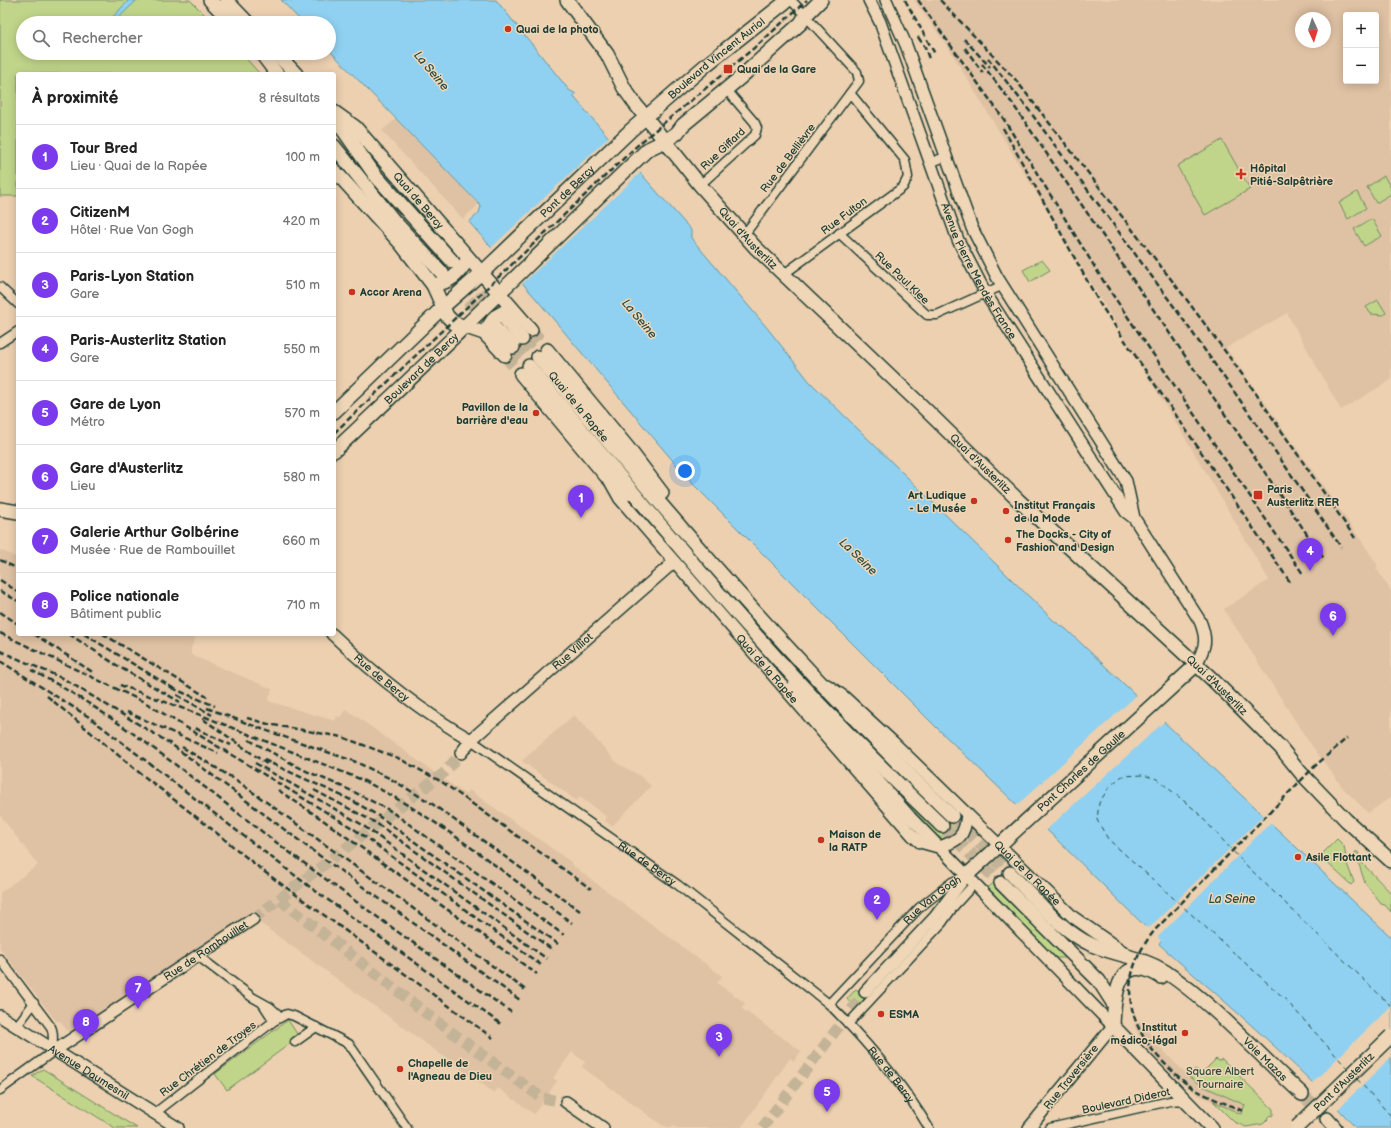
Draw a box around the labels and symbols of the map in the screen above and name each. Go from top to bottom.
north arrow [1295,12,1331,48]
street label: Boulevard Vincent Auriol [665,15,767,102]
place label: Quai de la photo [516,23,599,36]
marker: Quai de la photo [503,24,513,34]
water label: La Seine [410,48,452,94]
marker: Quai de la Gare [722,63,734,75]
place label: Quai de la Gare [737,63,816,76]
street label: Rue de Bellièvre [758,121,818,195]
street label: Rue Giffard [698,125,748,173]
street label: Pont de Bercy [537,162,597,220]
place label: Hôpital Pitié-Salpêtrière [1250,162,1333,188]
marker: Hôpital Pitié-Salpêtrière [1235,168,1247,180]
street label: Quai de Bercy [391,169,447,232]
street label: Rue Fulton [819,195,869,237]
street label: Avenue Pierre Mendès France [939,201,1020,342]
street label: Quai d'Austerlitz [716,204,781,272]
street label: Rue Paul Klee [872,249,932,307]
place label: Accor Arena [359,286,422,299]
marker: Accor Arena [347,287,357,297]
water label: La Seine [618,296,660,342]
street label: Boulevard de Bercy [381,330,461,407]
street label: Quai de la Rapée [546,369,612,445]
place label: Pavillon de la barrière d'eau [456,401,528,427]
marker: Pavillon de la barrière d'eau [531,408,541,418]
street label: Quai d'Austerlitz [947,431,1014,497]
your location [675,461,695,481]
place label: Paris Austerlitz RER [1266,483,1340,509]
pin: 1 [568,485,594,518]
place label: Art Ludique - Le Musée [907,489,966,515]
marker: Paris Austerlitz RER [1252,489,1264,501]
marker: Art Ludique - Le Musée [969,496,979,506]
place label: Institut Français de la Mode [1014,499,1096,525]
marker: Institut Français de la Mode [1001,506,1011,516]
place label: The Docks - City of Fashion and Design [1016,528,1114,554]
water label: La Seine [836,535,880,579]
marker: The Docks - City of Fashion and Design [1003,535,1013,545]
pin: 4 [1297,538,1323,571]
pin: 6 [1320,603,1346,636]
street label: Rue Villiot [549,630,596,672]
street label: Quai de la Rapée [734,631,801,706]
street label: Rue de Bercy [351,651,412,704]
street label: Quai d'Austerlitz [1184,652,1251,718]
street label: Pont Charles de Gaulle [1034,727,1128,814]
place label: Maison de la RATP [829,828,881,854]
marker: Maison de la RATP [816,835,826,845]
street label: Quai de la Rapée [992,838,1064,908]
street label: Rue de Bercy [616,839,679,888]
place label: Asile Flottant [1305,851,1372,864]
marker: Asile Flottant [1293,852,1303,862]
street label: Rue Van Gogh [900,872,963,927]
pin: 2 [864,887,890,920]
water label: La Seine [1208,892,1256,907]
street label: Rue de Rambouillet [161,917,251,983]
pin: 7 [125,976,151,1009]
place label: ESMA [889,1008,919,1021]
pin: 8 [73,1009,99,1042]
marker: ESMA [876,1009,886,1019]
street label: Rue Chrétien de Troyes [157,1018,259,1099]
place label: Institut médico-légal [1111,1021,1177,1047]
pin: 3 [706,1024,732,1057]
marker: Institut médico-légal [1180,1028,1190,1038]
street label: Voie Mazas [1240,1034,1291,1084]
street label: Avenue Daumesnil [46,1042,131,1102]
street label: Rue Traversière [1041,1042,1101,1112]
street label: Rue de Bercy [865,1044,917,1105]
street label: Pont d'Austerlitz [1311,1049,1377,1114]
place label: Chapelle de l'Agneau de Dieu [408,1057,492,1083]
marker: Chapelle de l'Agneau de Dieu [395,1064,405,1074]
park label: Square Albert Tournaire [1186,1065,1255,1091]
pin: 5 [814,1079,840,1112]
street label: Boulevard Diderot [1081,1085,1172,1117]

